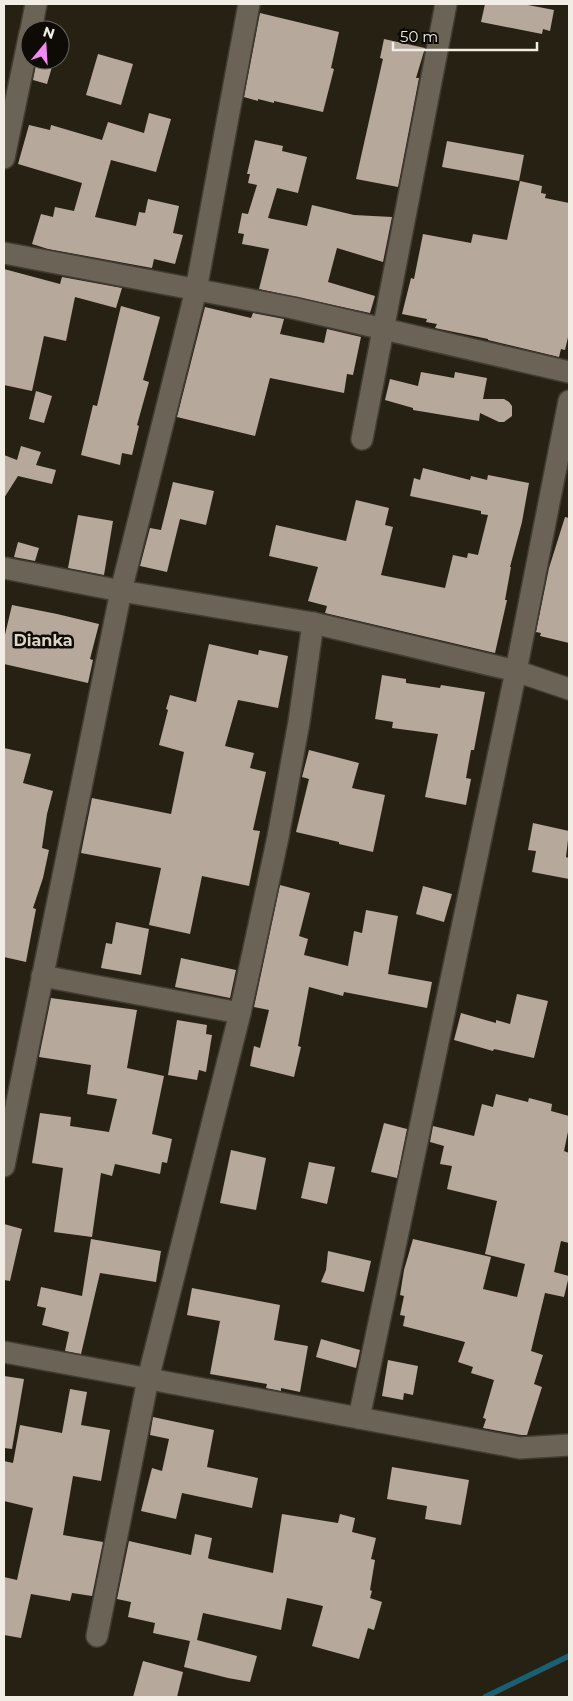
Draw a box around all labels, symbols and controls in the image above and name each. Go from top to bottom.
north arrow [20,20,70,70]
scale bar [393,20,537,52]
text: N [41,22,57,43]
text: 50 m [400,27,438,46]
district label: Dianka [13,631,73,650]

